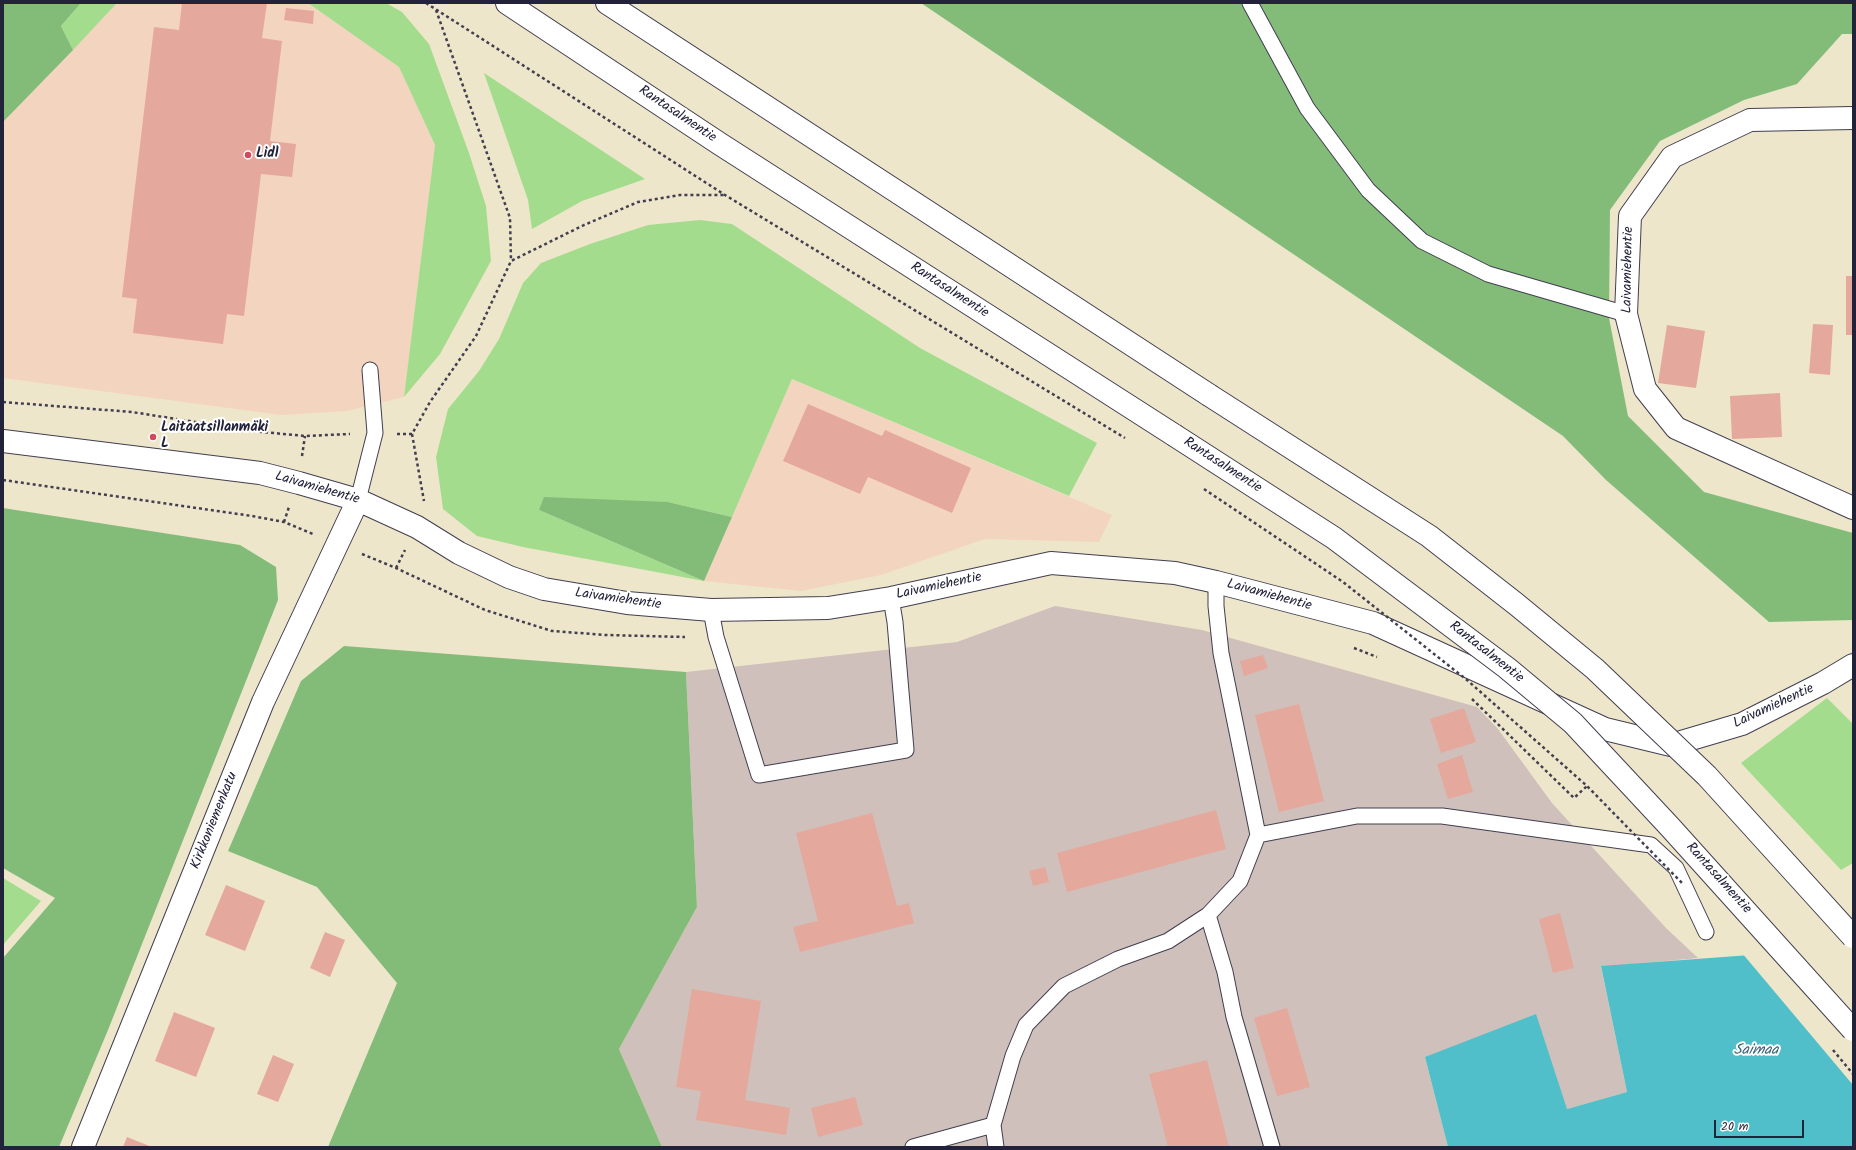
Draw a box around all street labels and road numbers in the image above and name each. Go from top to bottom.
street label: Rantasalmentie [635,83,719,147]
street label: Laivamiehentie [1620,226,1638,314]
street label: Rantasalmentie [907,259,991,323]
street label: Rantasalmentie [1180,434,1264,498]
street label: Laivamiehentie [273,469,361,509]
street label: Laivamiehentie [895,570,983,604]
street label: Laivamiehentie [1225,577,1313,615]
street label: Laivamiehentie [574,586,662,614]
street label: Rantasalmentie [1445,619,1527,687]
street label: Laivamiehentie [1731,681,1817,733]
street label: Kirkkoniemenkatu [188,770,242,872]
street label: Rantasalmentie [1682,840,1754,918]

